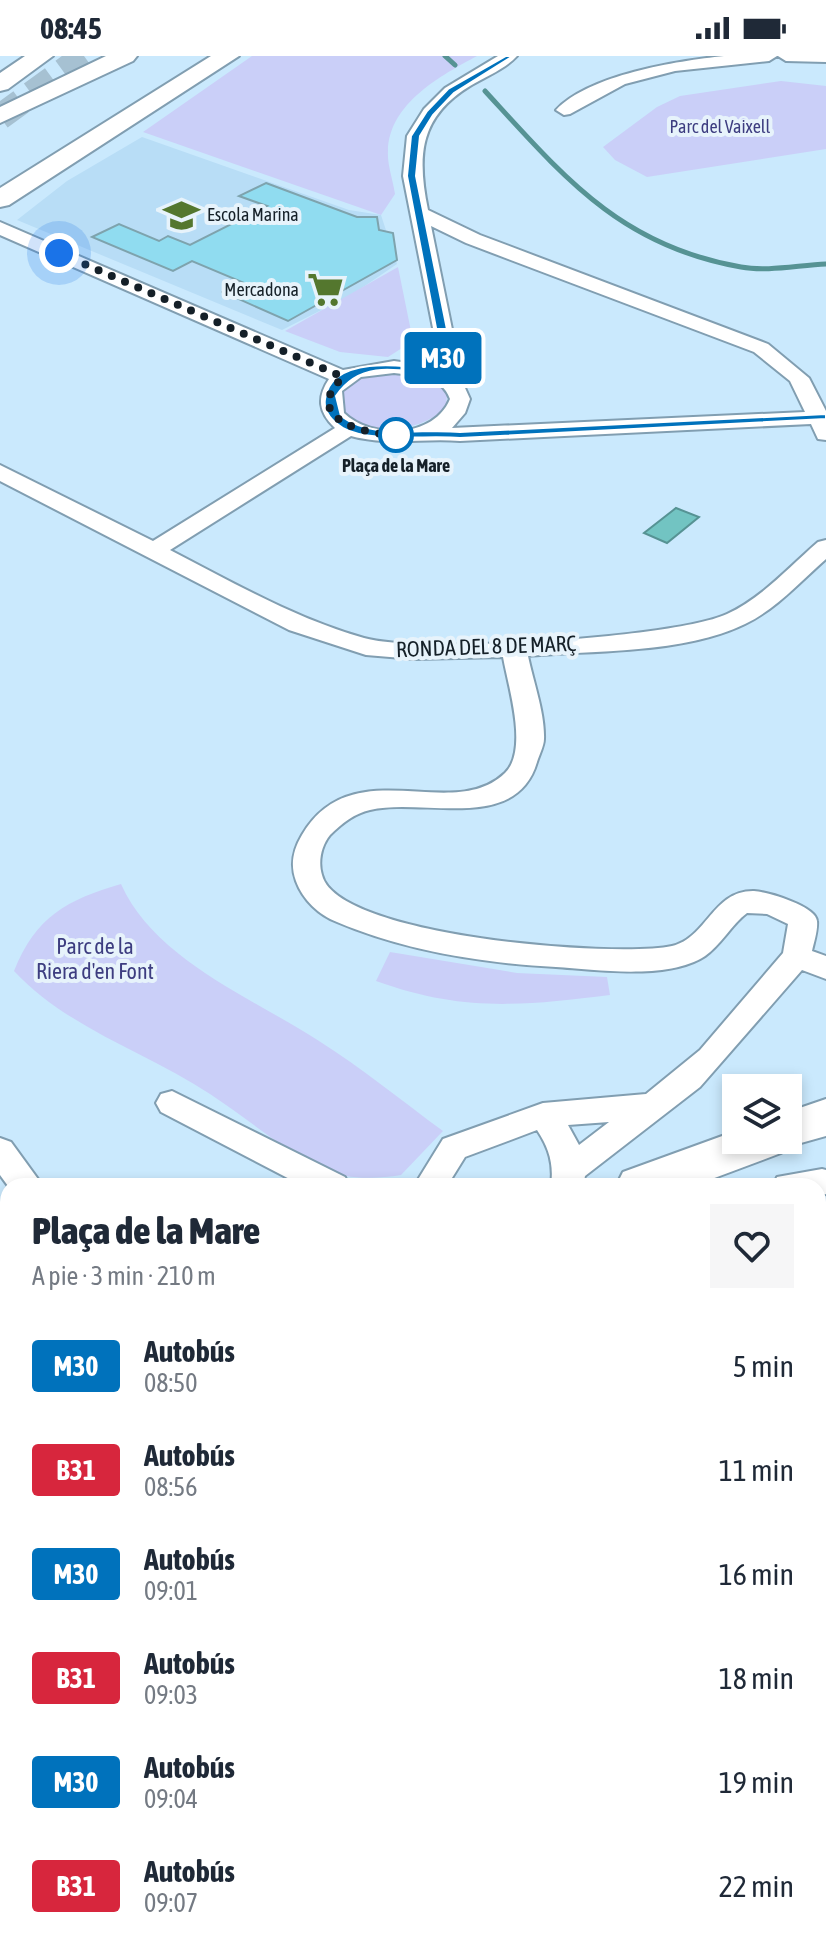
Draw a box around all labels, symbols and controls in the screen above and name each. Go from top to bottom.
text: 08:45 [40,11,102,45]
park label: Parc del Vaixell [670,116,771,137]
school or university icon: Escola Marina [162,196,200,234]
place label: Escola Marina [207,204,299,225]
your location [39,233,79,273]
supermarket icon: Mercadona [306,271,344,309]
place label: Mercadona [224,279,299,300]
line badge: M30 [397,332,489,384]
text: M30 [420,342,466,374]
marker: Plaça de la Mare [379,418,413,452]
place label: Plaça de la Mare [342,455,450,476]
street label: RONDA DEL 8 DE MARÇ [395,630,577,662]
park label: Parc de la Riera d'en Font [36,933,154,984]
map controls [722,1074,802,1154]
button: layers [722,1074,802,1154]
button: heart [710,1204,794,1288]
text: Plaça de la Mare [32,1209,260,1252]
text: A pie · 3 min · 210 m [32,1261,216,1291]
text: Autobús [144,1334,235,1368]
text: 5 min [733,1349,794,1383]
text: M30 [53,1350,99,1382]
text: 08:50 [144,1368,198,1398]
text: Autobús [144,1438,235,1472]
text: 11 min [719,1453,794,1487]
text: B31 [56,1454,96,1486]
text: 08:56 [144,1472,198,1502]
text: Autobús [144,1542,235,1576]
text: 16 min [719,1557,794,1591]
text: M30 [53,1558,99,1590]
text: 09:01 [144,1576,198,1606]
text: Autobús [144,1646,235,1680]
text: 18 min [719,1661,794,1695]
text: B31 [56,1662,96,1694]
text: 09:03 [144,1680,198,1710]
text: Autobús [144,1750,235,1784]
text: 19 min [719,1765,794,1799]
text: M30 [53,1766,99,1798]
text: 09:04 [144,1784,198,1814]
text: Autobús [144,1854,235,1888]
text: 22 min [719,1869,794,1903]
text: B31 [56,1870,96,1902]
text: 09:07 [144,1888,198,1918]

